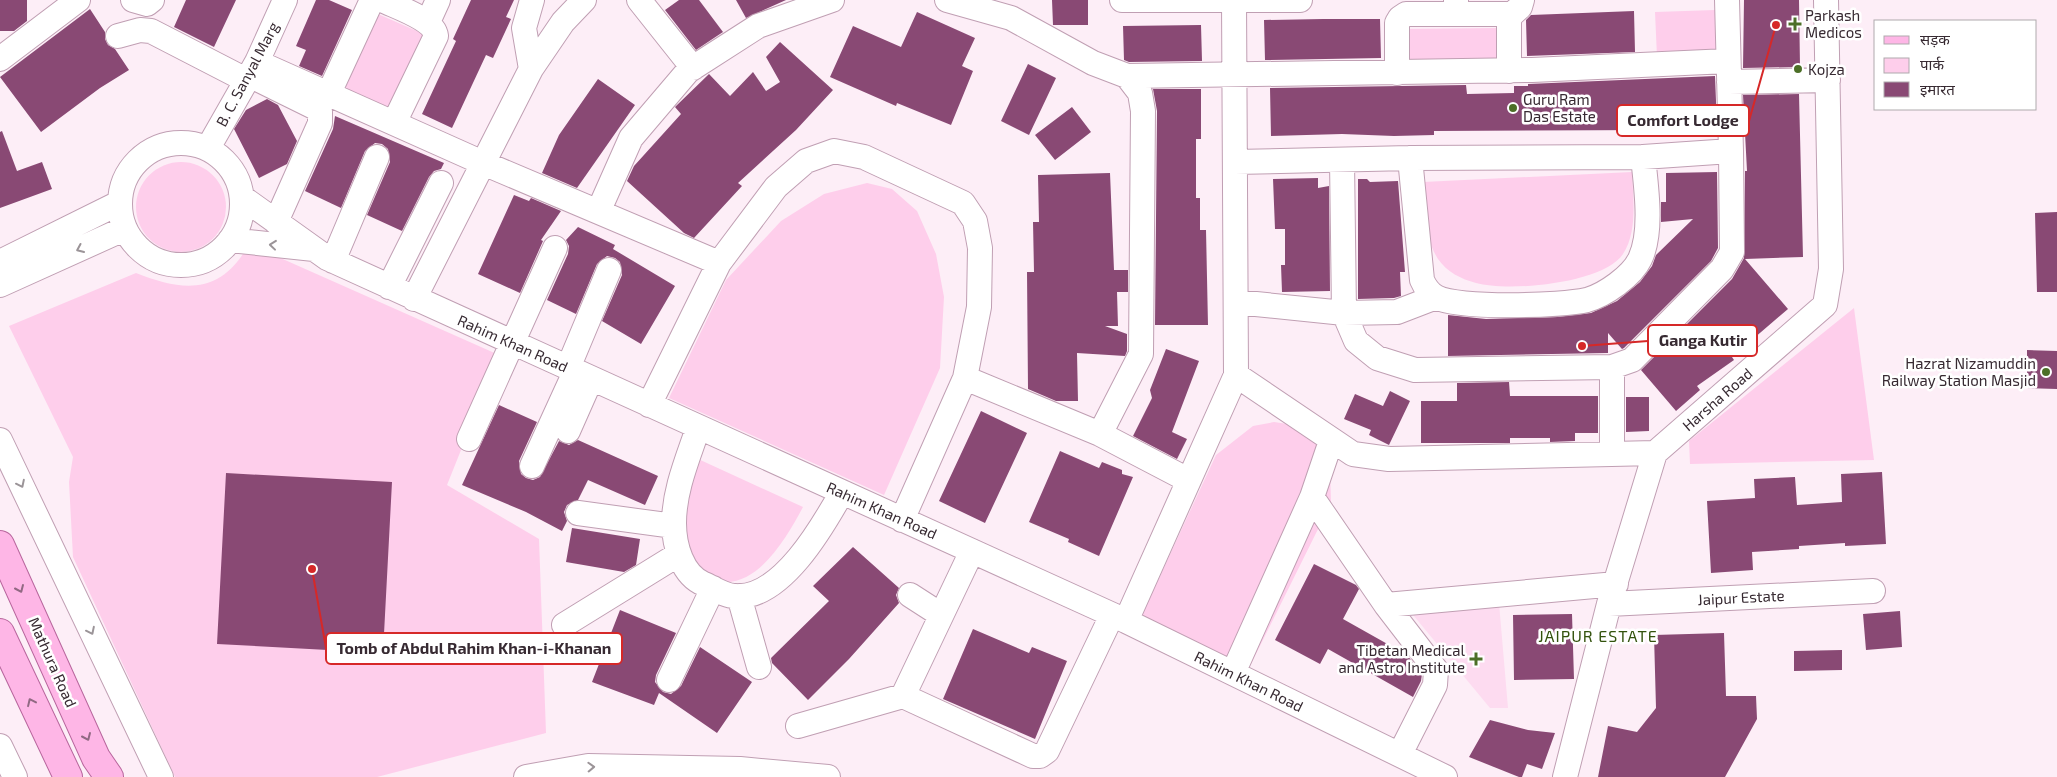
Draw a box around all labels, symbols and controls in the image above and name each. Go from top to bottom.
place label: Parkash Medicos [1805,6,1862,41]
street label: B. C. Sanyal Marg [212,18,282,129]
marker: Parkash Medicos [1789,18,1801,30]
legend [1874,20,2037,110]
text: सड़क [1920,30,1950,48]
text: पार्क [1920,55,1944,73]
place label: Kojza [1808,60,1845,79]
marker: Kojza [1792,63,1804,75]
text: इमारत [1920,80,1955,98]
place label: Guru Ram Das Estate [1523,90,1596,125]
marker: Guru Ram Das Estate [1507,102,1519,114]
callout: Comfort Lodge [1617,105,1749,136]
text: Comfort Lodge [1627,110,1739,129]
one-way arrow [268,240,276,251]
one-way arrow [76,243,85,254]
street label: Rahim Khan Road [455,311,571,375]
callout: Ganga Kutir [1648,325,1757,356]
text: Ganga Kutir [1659,330,1747,349]
place label: Hazrat Nizamuddin Railway Station Masjid [1882,354,2036,390]
street label: Harsha Road [1678,364,1756,434]
marker: Hazrat Nizamuddin Railway Station Masjid [2040,366,2052,378]
street label: Rahim Khan Road [824,478,940,542]
one-way arrow [15,479,25,488]
one-way arrow [14,584,24,593]
street label: Jaipur Estate [1697,586,1785,608]
street label: Mathura Road [25,614,81,710]
one-way arrow [85,626,95,635]
district label: JAIPUR ESTATE [1538,626,1658,645]
callout: Tomb of Abdul Rahim Khan-i-Khanan [326,633,622,664]
text: Tomb of Abdul Rahim Khan-i-Khanan [337,638,611,657]
place label: Tibetan Medical and Astro Institute [1338,641,1466,676]
street label: Rahim Khan Road [1192,647,1306,715]
marker: Tibetan Medical and Astro Institute [1469,652,1483,666]
one-way arrow [27,698,38,707]
one-way arrow [81,732,91,741]
one-way arrow [588,762,595,772]

